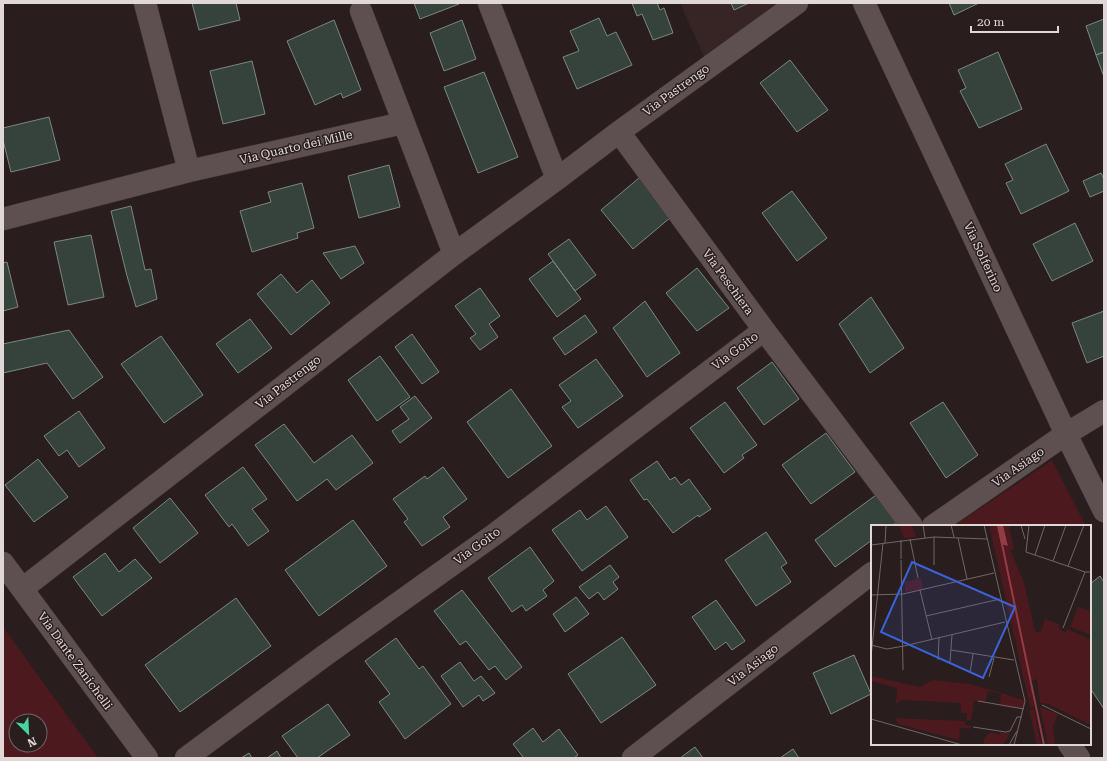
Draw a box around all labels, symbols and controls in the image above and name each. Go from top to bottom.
scale bar [971,8,1058,34]
text: 20 m [977,15,1004,29]
street label: Via Pastrengo [640,61,712,119]
street label: Via Quarto dei Mille [238,127,354,167]
street label: Via Solferino [961,220,1005,294]
street label: Via Peschiera [700,246,757,318]
street label: Via Goito [709,329,761,373]
street label: Via Pastrengo [253,352,323,412]
street label: Via Asiago [989,444,1047,490]
street label: Via Goito [451,524,503,568]
inset map [871,525,1091,745]
street label: Via Dante Zanichelli [35,610,115,713]
street label: Via Asiago [725,641,781,689]
north arrow [8,713,48,753]
text: N [25,734,38,750]

